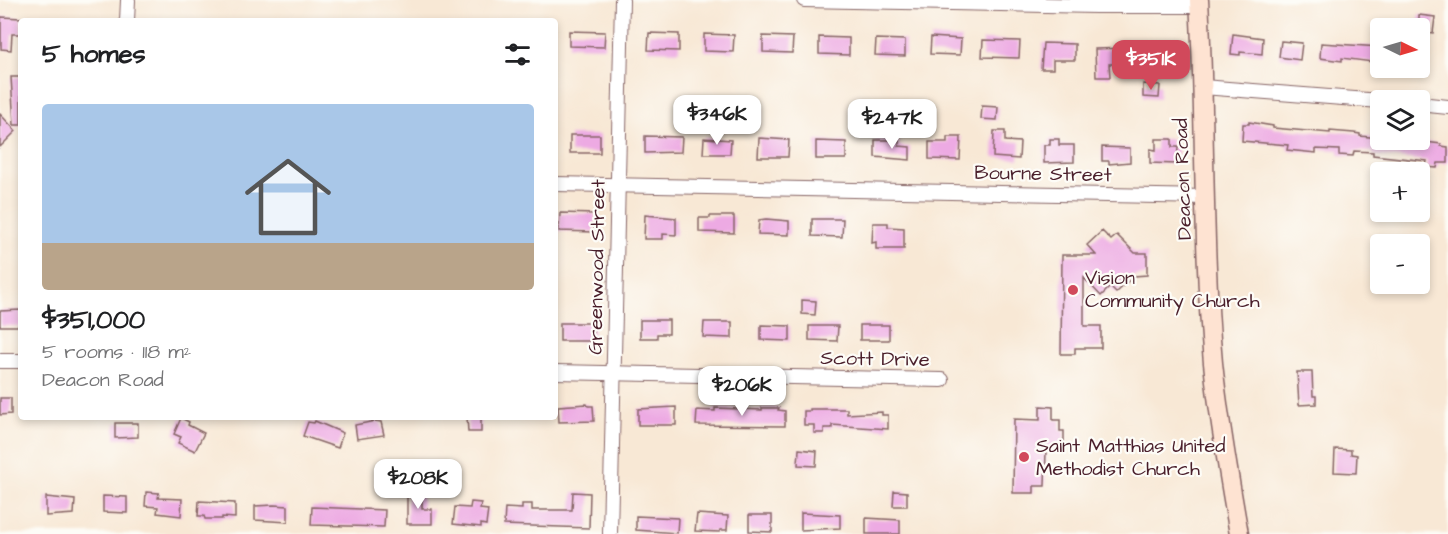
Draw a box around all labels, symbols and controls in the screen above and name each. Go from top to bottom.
north arrow [1370,18,1430,78]
map controls [1370,18,1430,294]
text: 5 homes [42,36,146,72]
icon: filters [501,38,534,71]
pin: $351K [1109,40,1193,91]
text: $351K [1126,45,1176,73]
button: layers [1370,90,1430,150]
pin: $346K [675,95,759,146]
pin: $247K [850,99,934,150]
text: $346K [687,100,747,128]
text: $247K [862,104,922,132]
street label: Deacon Road [1167,118,1199,240]
icon: home [234,143,342,251]
street label: Bourne Street [974,159,1112,189]
button: + [1370,162,1430,222]
street label: Greenwood Street [581,179,613,355]
button: − [1370,234,1430,294]
place label: Vision Community Church [1085,264,1260,316]
marker: Vision Community Church [1066,283,1080,297]
text: $351,000 [42,302,145,338]
text: 5 rooms · 118 m² [42,338,191,366]
street label: Scott Drive [820,344,930,374]
text: Deacon Road [42,366,164,394]
pin: $206K [700,366,784,417]
text: $206K [712,371,772,399]
place label: Saint Matthias United Methodist Church [1036,432,1226,483]
marker: Saint Matthias United Methodist Church [1017,450,1031,464]
pin: $208K [376,459,460,510]
text: $208K [388,464,448,492]

